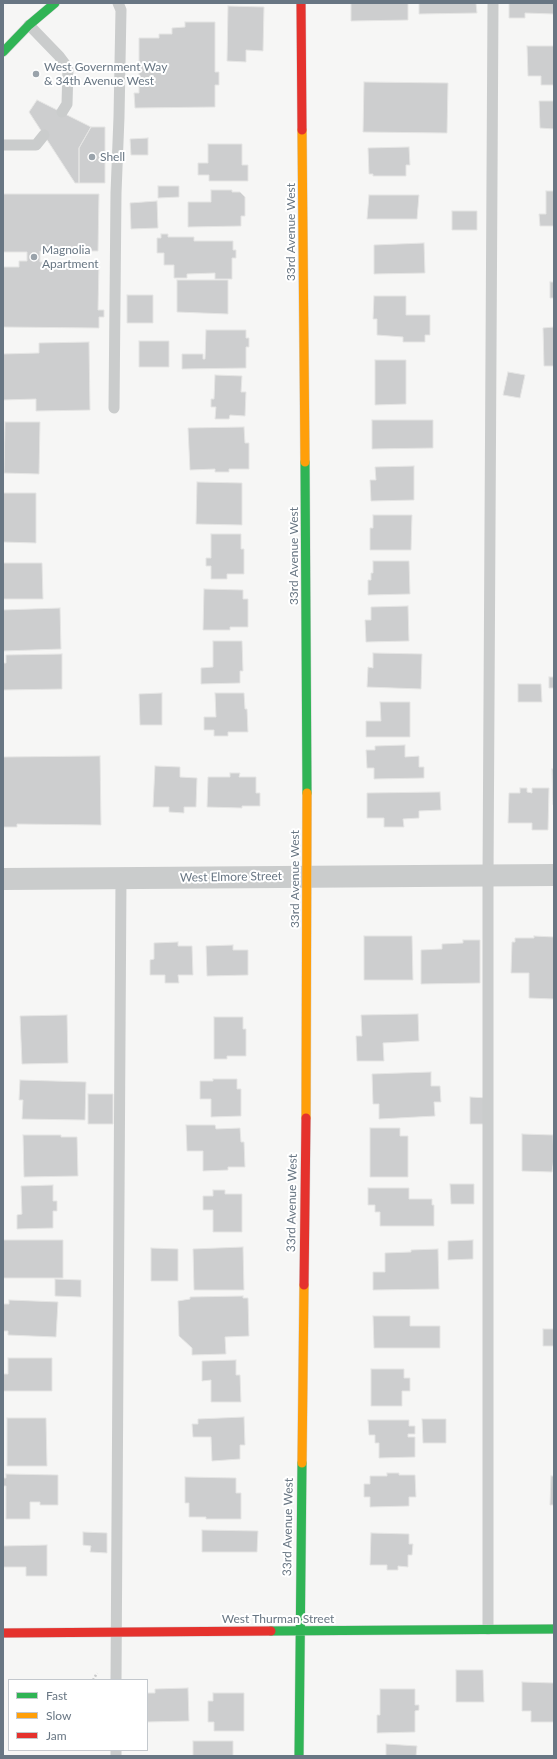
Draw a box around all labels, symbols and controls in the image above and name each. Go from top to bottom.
place label: West Government Way & 34th Avenue West [44,60,167,88]
marker: West Government Way & 34th Avenue West [31,69,41,79]
place label: Shell [100,150,125,164]
marker: Shell [87,152,97,162]
street label: 33rd Avenue West [284,183,298,281]
place label: Magnolia Apartment [42,243,99,271]
marker: Magnolia Apartment [29,252,39,262]
street label: 33rd Avenue West [287,507,301,605]
street label: 33rd Avenue West [288,830,302,928]
street label: West Elmore Street [180,869,282,885]
street label: 33rd Avenue West [284,1154,300,1252]
street label: 33rd Avenue West [280,1478,296,1576]
street label: West Thurman Street [222,1612,334,1626]
legend [8,1679,148,1751]
text: Fast [46,1688,67,1703]
text: Slow [46,1708,71,1723]
text: Jam [46,1728,67,1743]

